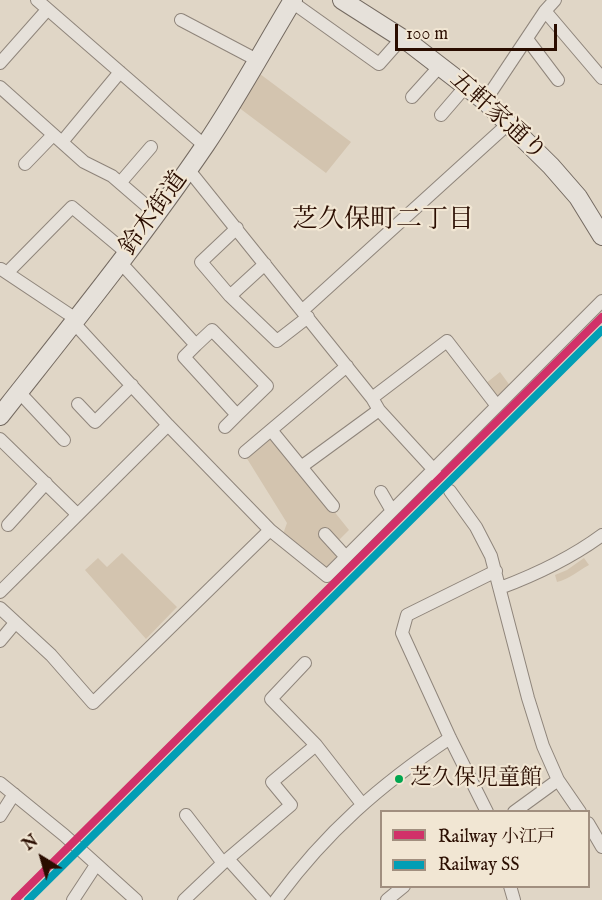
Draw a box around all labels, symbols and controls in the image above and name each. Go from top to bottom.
scale bar [398,12,560,50]
text: 100 m [406,23,448,46]
street label: 五軒家通り [443,66,551,168]
street label: 鈴木街道 [115,167,195,261]
district label: 芝久保町二丁目 [292,206,474,238]
place label: 芝久保児童館 [410,766,542,792]
marker: 芝久保児童館 [393,773,405,785]
legend [380,810,590,888]
text: Railway 小江戸 [438,826,555,849]
north arrow [12,828,72,888]
text: N [20,831,43,856]
text: Railway SS [438,854,519,877]

